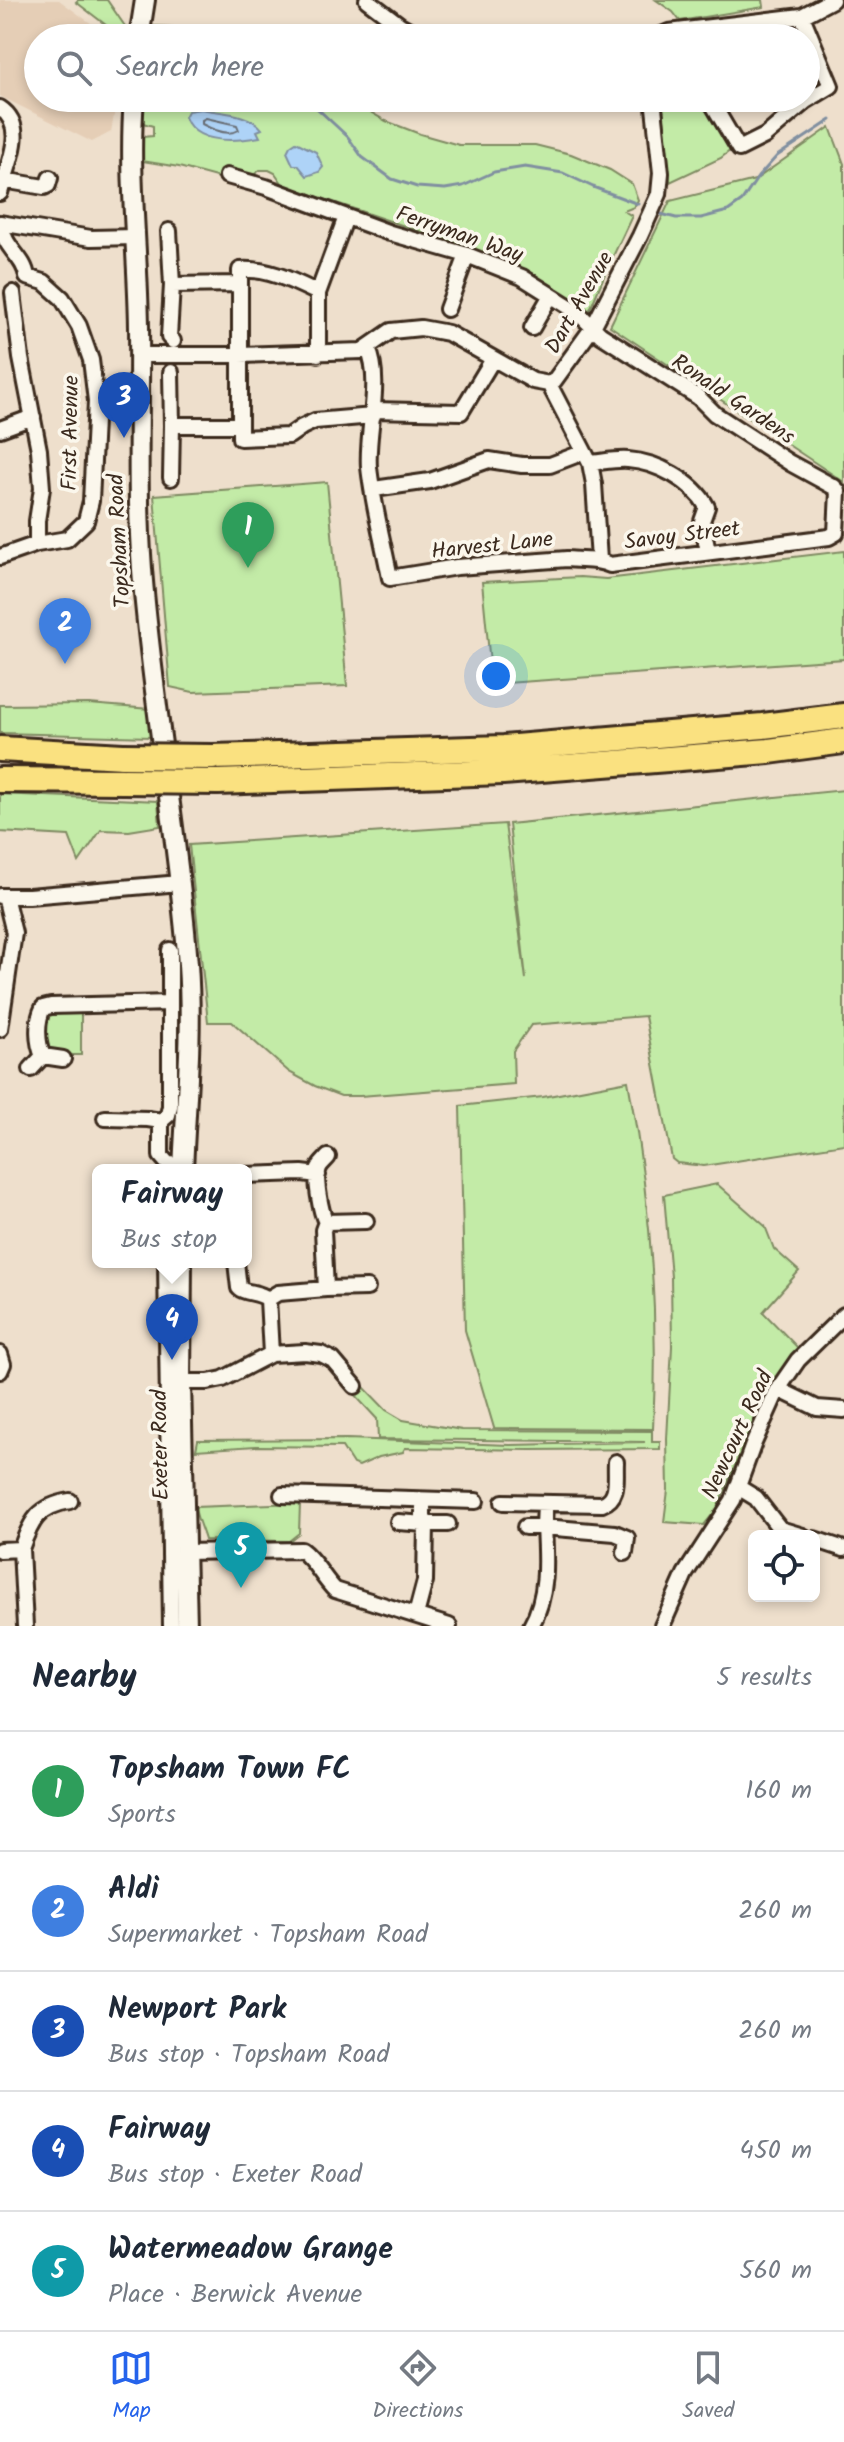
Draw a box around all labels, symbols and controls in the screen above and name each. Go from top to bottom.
search box [24,24,820,112]
text: Search here [116,44,264,92]
icon: search [52,46,96,90]
street label: Ferryman Way [391,197,528,274]
street label: Dart Avenue [537,245,624,361]
street label: Ronald Gardens [664,346,802,455]
pin: 3 [98,372,150,438]
street label: First Avenue [53,375,90,491]
street label: Topsham Road [99,472,141,609]
pin: 1 [222,502,274,568]
street label: Savoy Street [623,512,743,561]
street label: Harvest Lane [430,523,555,570]
pin: 2 [39,598,91,664]
your location [476,656,516,696]
popup [92,1164,252,1268]
text: Fairway [121,1171,223,1219]
text: Bus stop [121,1219,217,1261]
pin: 4 [146,1294,198,1360]
street label: Newcourt Road [693,1364,784,1505]
street label: Exeter Road [143,1388,180,1501]
pin: 5 [215,1522,267,1588]
map controls [748,1530,820,1602]
button: locate [748,1530,820,1602]
text: Nearby [32,1651,137,1705]
text: 5 results [716,1657,812,1699]
text: Topsham Town FC [108,1746,351,1794]
text: 1 [54,1770,62,1812]
text: 160 m [745,1770,812,1812]
text: Sports [108,1794,176,1836]
text: Aldi [108,1866,159,1914]
text: 2 [50,1890,66,1932]
text: 260 m [738,1890,812,1932]
text: Supermarket · Topsham Road [108,1914,428,1956]
text: Newport Park [108,1986,286,2034]
text: 3 [51,2010,65,2052]
text: 260 m [738,2010,812,2052]
text: Bus stop · Topsham Road [108,2034,390,2076]
text: Fairway [108,2106,210,2154]
text: 4 [51,2130,65,2172]
text: 450 m [740,2130,812,2172]
text: Bus stop · Exeter Road [108,2154,362,2196]
text: Watermeadow Grange [108,2226,393,2274]
text: 5 [51,2250,65,2292]
text: 560 m [739,2250,812,2292]
text: Place · Berwick Avenue [108,2274,362,2316]
tab: Map [109,2346,153,2429]
tab: Directions [372,2346,464,2429]
tab: Saved [682,2346,735,2429]

